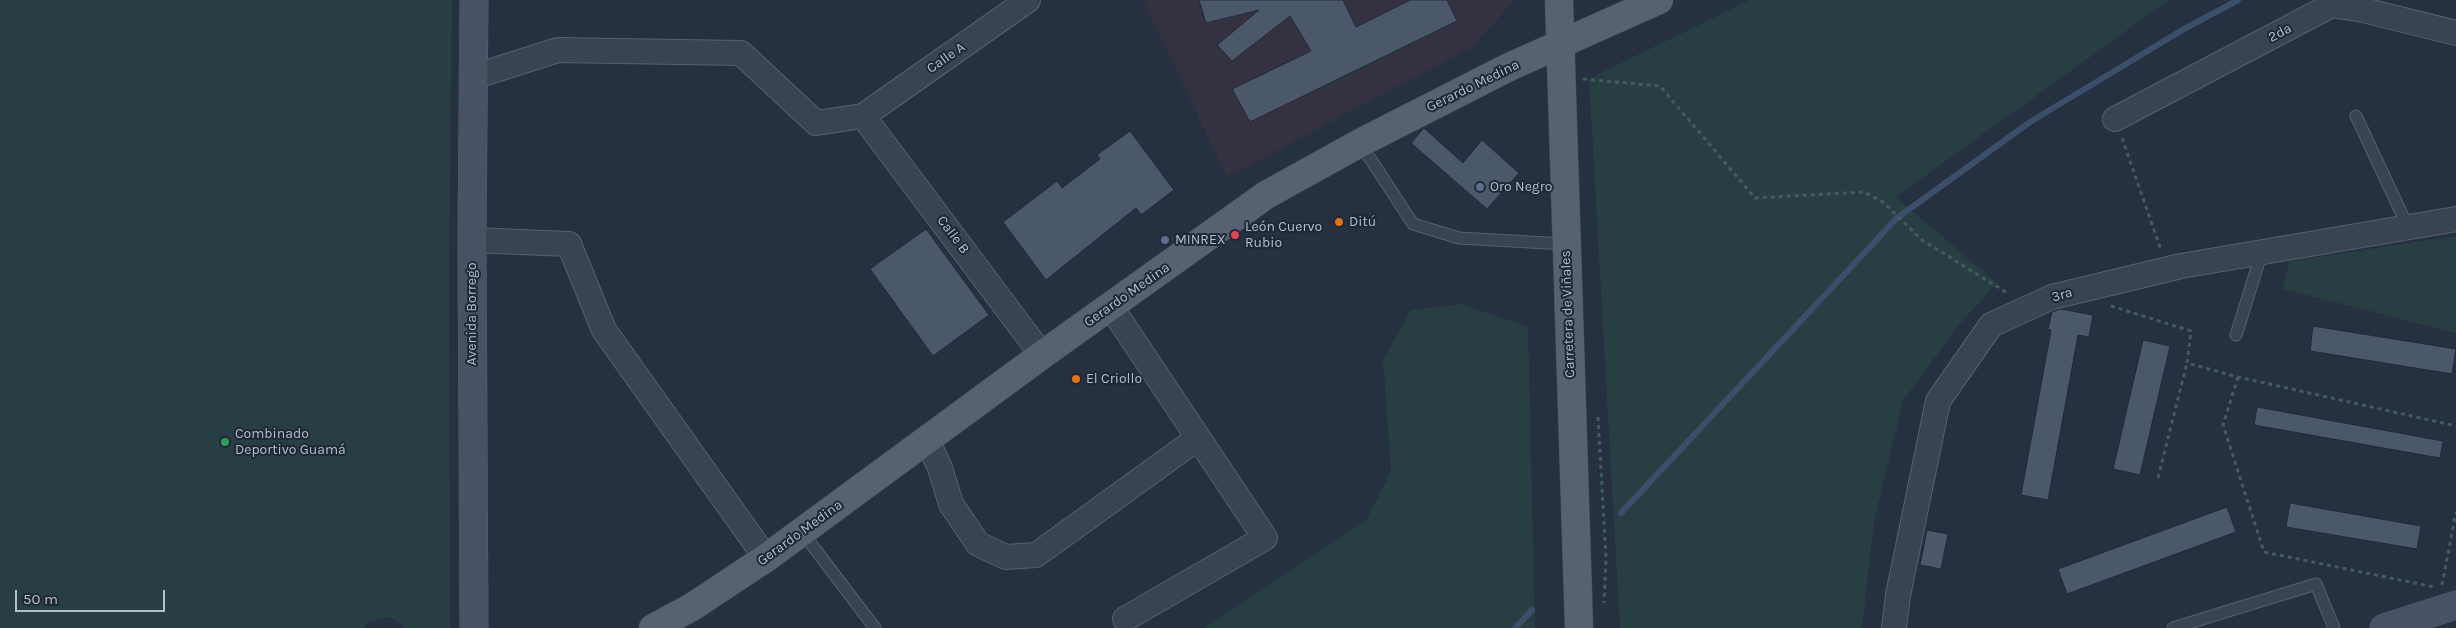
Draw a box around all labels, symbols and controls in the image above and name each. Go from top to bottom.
street label: 2da [2265,20,2295,46]
street label: Calle A [924,39,968,77]
street label: Gerardo Medina [1424,56,1522,116]
place label: Oro Negro [1490,179,1552,195]
marker: Oro Negro [1474,181,1486,193]
street label: Calle B [933,213,973,257]
place label: Ditú [1349,214,1376,230]
marker: Ditú [1333,216,1345,228]
place label: León Cuervo Rubio [1245,219,1322,252]
marker: León Cuervo Rubio [1229,229,1241,241]
place label: MINREX [1175,232,1226,248]
marker: MINREX [1159,234,1171,246]
street label: Carretera de Viñales [1557,250,1579,378]
street label: Gerardo Medina [1081,259,1173,331]
street label: Avenida Borrego [464,262,480,366]
street label: 3ra [2050,284,2074,306]
place label: El Criollo [1086,371,1142,387]
marker: El Criollo [1070,373,1082,385]
place label: Combinado Deportivo Guamá [235,426,346,458]
marker: Combinado Deportivo Guamá [219,436,231,448]
street label: Gerardo Medina [754,497,846,569]
scale bar [18,580,168,612]
text: 50 m [23,590,58,608]

